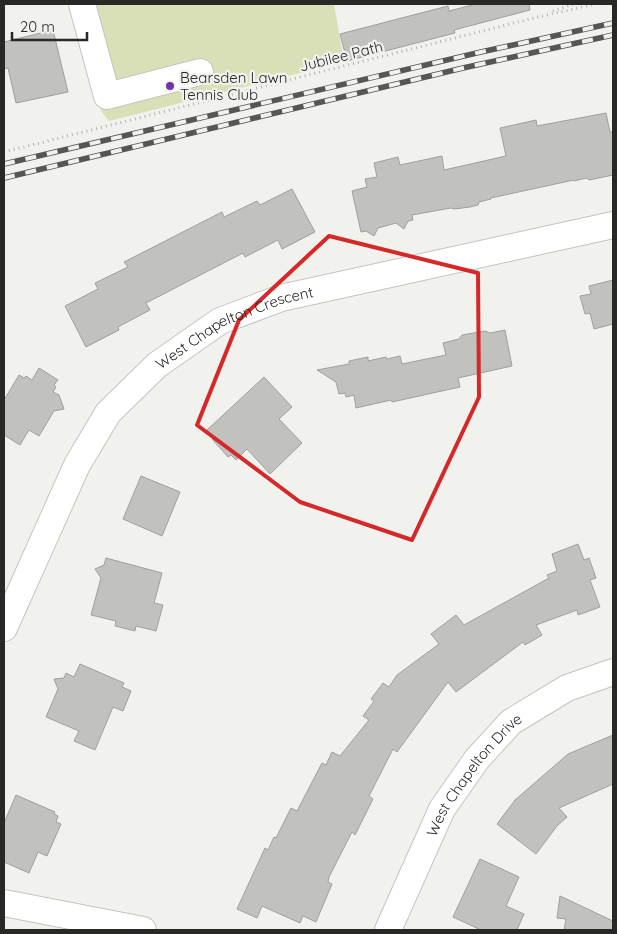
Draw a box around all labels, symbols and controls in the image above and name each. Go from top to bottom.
scale bar [12,10,88,42]
text: 20 m [20,17,55,36]
street label: Jubilee Path [297,36,385,76]
place label: Bearsden Lawn Tennis Club [180,68,287,104]
marker: Bearsden Lawn Tennis Club [164,80,176,92]
street label: West Chapelton Crescent [151,282,315,373]
street label: West Chapelton Drive [422,708,525,839]

